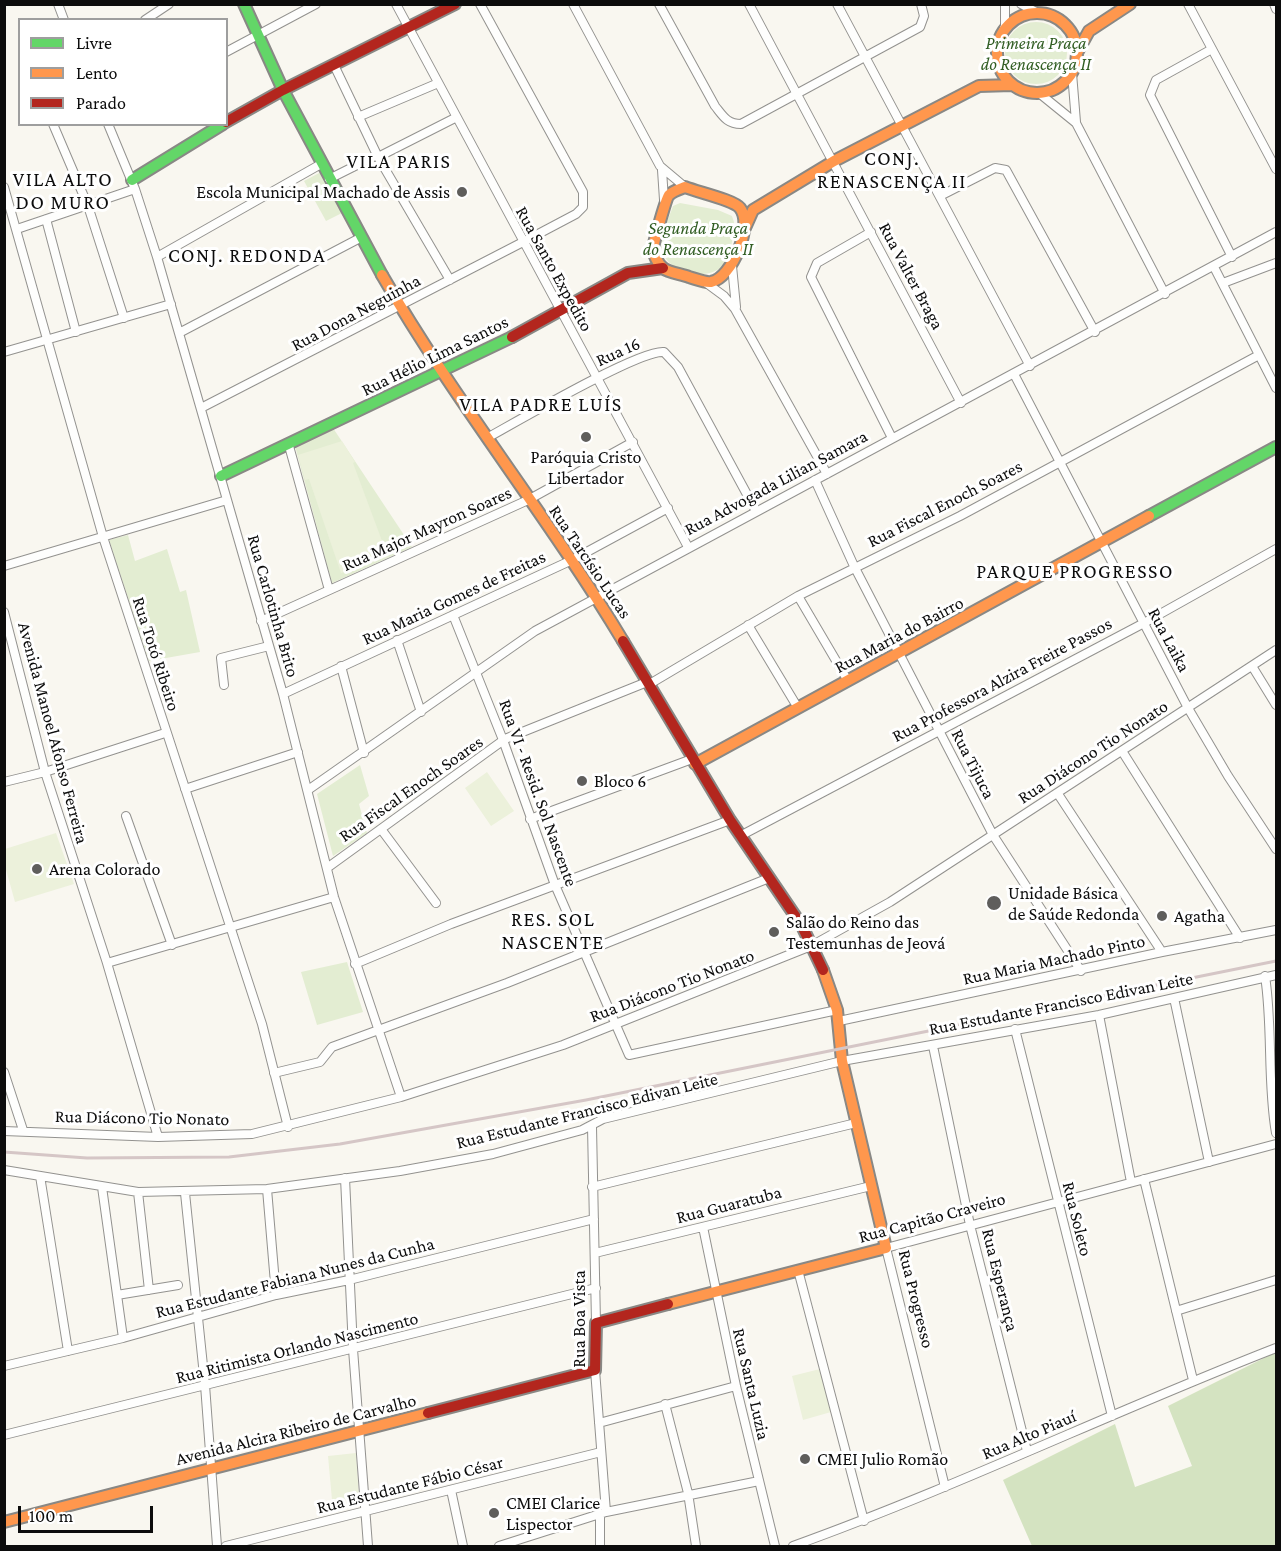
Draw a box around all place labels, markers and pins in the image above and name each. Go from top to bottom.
place label: Escola Municipal Machado de Assis [196,181,450,203]
marker: Escola Municipal Machado de Assis [455,185,469,199]
marker: Paróquia Cristo Libertador [579,430,593,444]
place label: Paróquia Cristo Libertador [531,446,641,488]
place label: Bloco 6 [594,770,646,792]
marker: Bloco 6 [575,774,589,788]
place label: Arena Colorado [49,858,160,880]
marker: Arena Colorado [30,862,44,876]
place label: Unidade Básica de Saúde Redonda [1008,882,1139,924]
marker: Unidade Básica de Saúde Redonda [985,894,1003,912]
place label: Agatha [1174,905,1225,927]
marker: Agatha [1155,909,1169,923]
place label: Salão do Reino das Testemunhas de Jeová [786,911,945,954]
marker: Salão do Reino das Testemunhas de Jeová [767,925,781,939]
place label: CMEI Julio Romão [817,1448,948,1470]
marker: CMEI Julio Romão [798,1452,812,1466]
place label: CMEI Clarice Lispector [506,1492,600,1534]
marker: CMEI Clarice Lispector [487,1506,501,1520]

